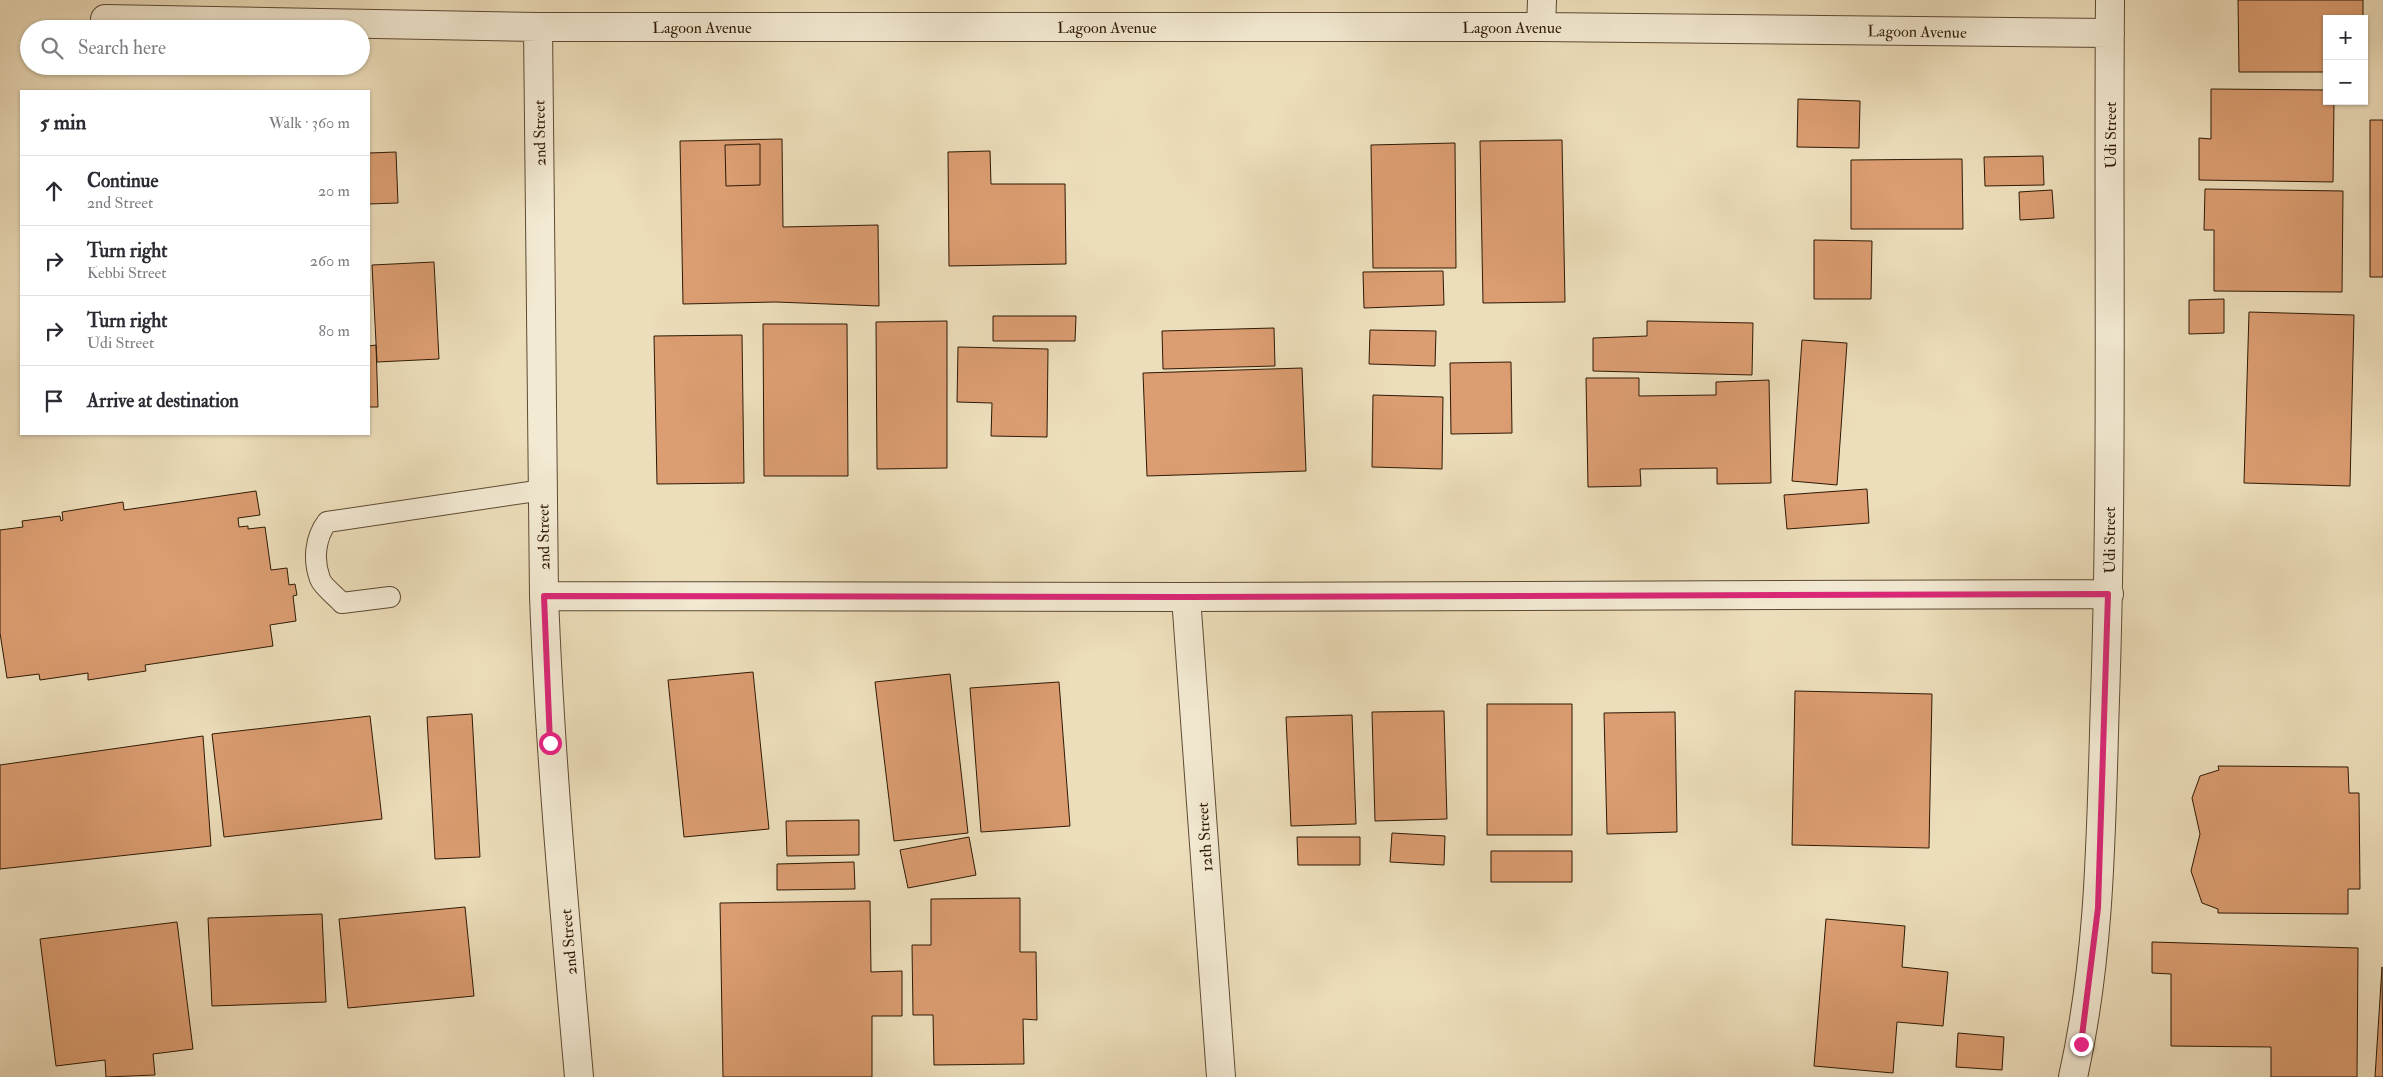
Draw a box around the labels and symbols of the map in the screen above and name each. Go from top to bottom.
street label: Lagoon Avenue [652,18,752,38]
street label: Lagoon Avenue [1057,18,1157,38]
street label: Lagoon Avenue [1462,18,1562,38]
street label: Lagoon Avenue [1867,21,1967,43]
street label: 2nd Street [529,100,551,166]
street label: Udi Street [2101,101,2121,169]
street label: 2nd Street [533,504,555,570]
street label: Udi Street [2100,506,2120,574]
route start [539,732,562,755]
street label: 12th Street [1193,802,1217,872]
street label: 2nd Street [556,908,582,976]
route end [2070,1033,2093,1056]

